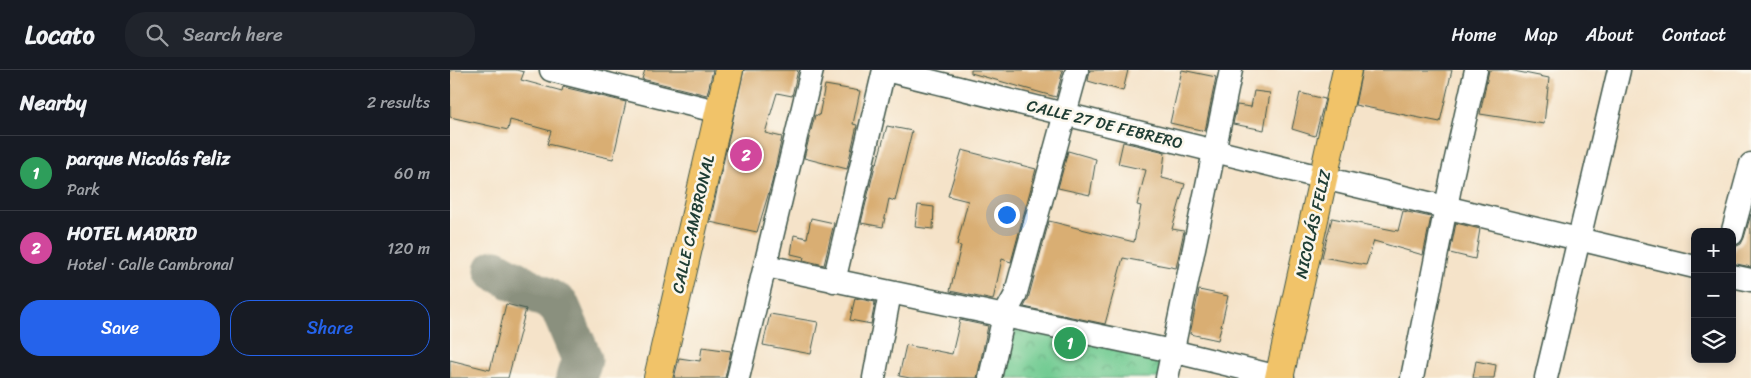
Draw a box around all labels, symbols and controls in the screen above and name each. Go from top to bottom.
search box [125,12,475,57]
text: Locato [25,14,95,56]
text: Search here [183,18,283,51]
text: Home [1452,19,1497,51]
text: Map [1525,19,1558,51]
text: About [1586,19,1634,51]
text: Contact [1662,19,1726,51]
icon: search [143,21,171,49]
text: Nearby [20,84,86,122]
text: 2 results [367,88,430,117]
street label: CALLE 27 DE FEBRERO [1024,91,1186,157]
pin: 2 [730,136,762,174]
text: parque Nicolás feliz [67,142,230,175]
street label: CALLE CAMBRONAL [663,151,723,296]
text: 1 [33,159,39,188]
text: 60 m [394,159,430,188]
street label: NICOLÁS FELIZ [1286,166,1340,281]
text: Park [67,175,100,204]
your location [994,202,1020,228]
text: HOTEL MADRID [67,217,197,250]
map controls [1691,228,1736,363]
button: + [1691,228,1736,273]
text: 2 [31,234,41,263]
text: 120 m [387,234,430,263]
text: Hotel · Calle Cambronal [67,250,233,279]
button: − [1691,273,1736,318]
button: Save [20,300,220,356]
button: Share [230,300,430,356]
button: layers [1691,318,1736,363]
pin: 1 [1054,324,1086,362]

